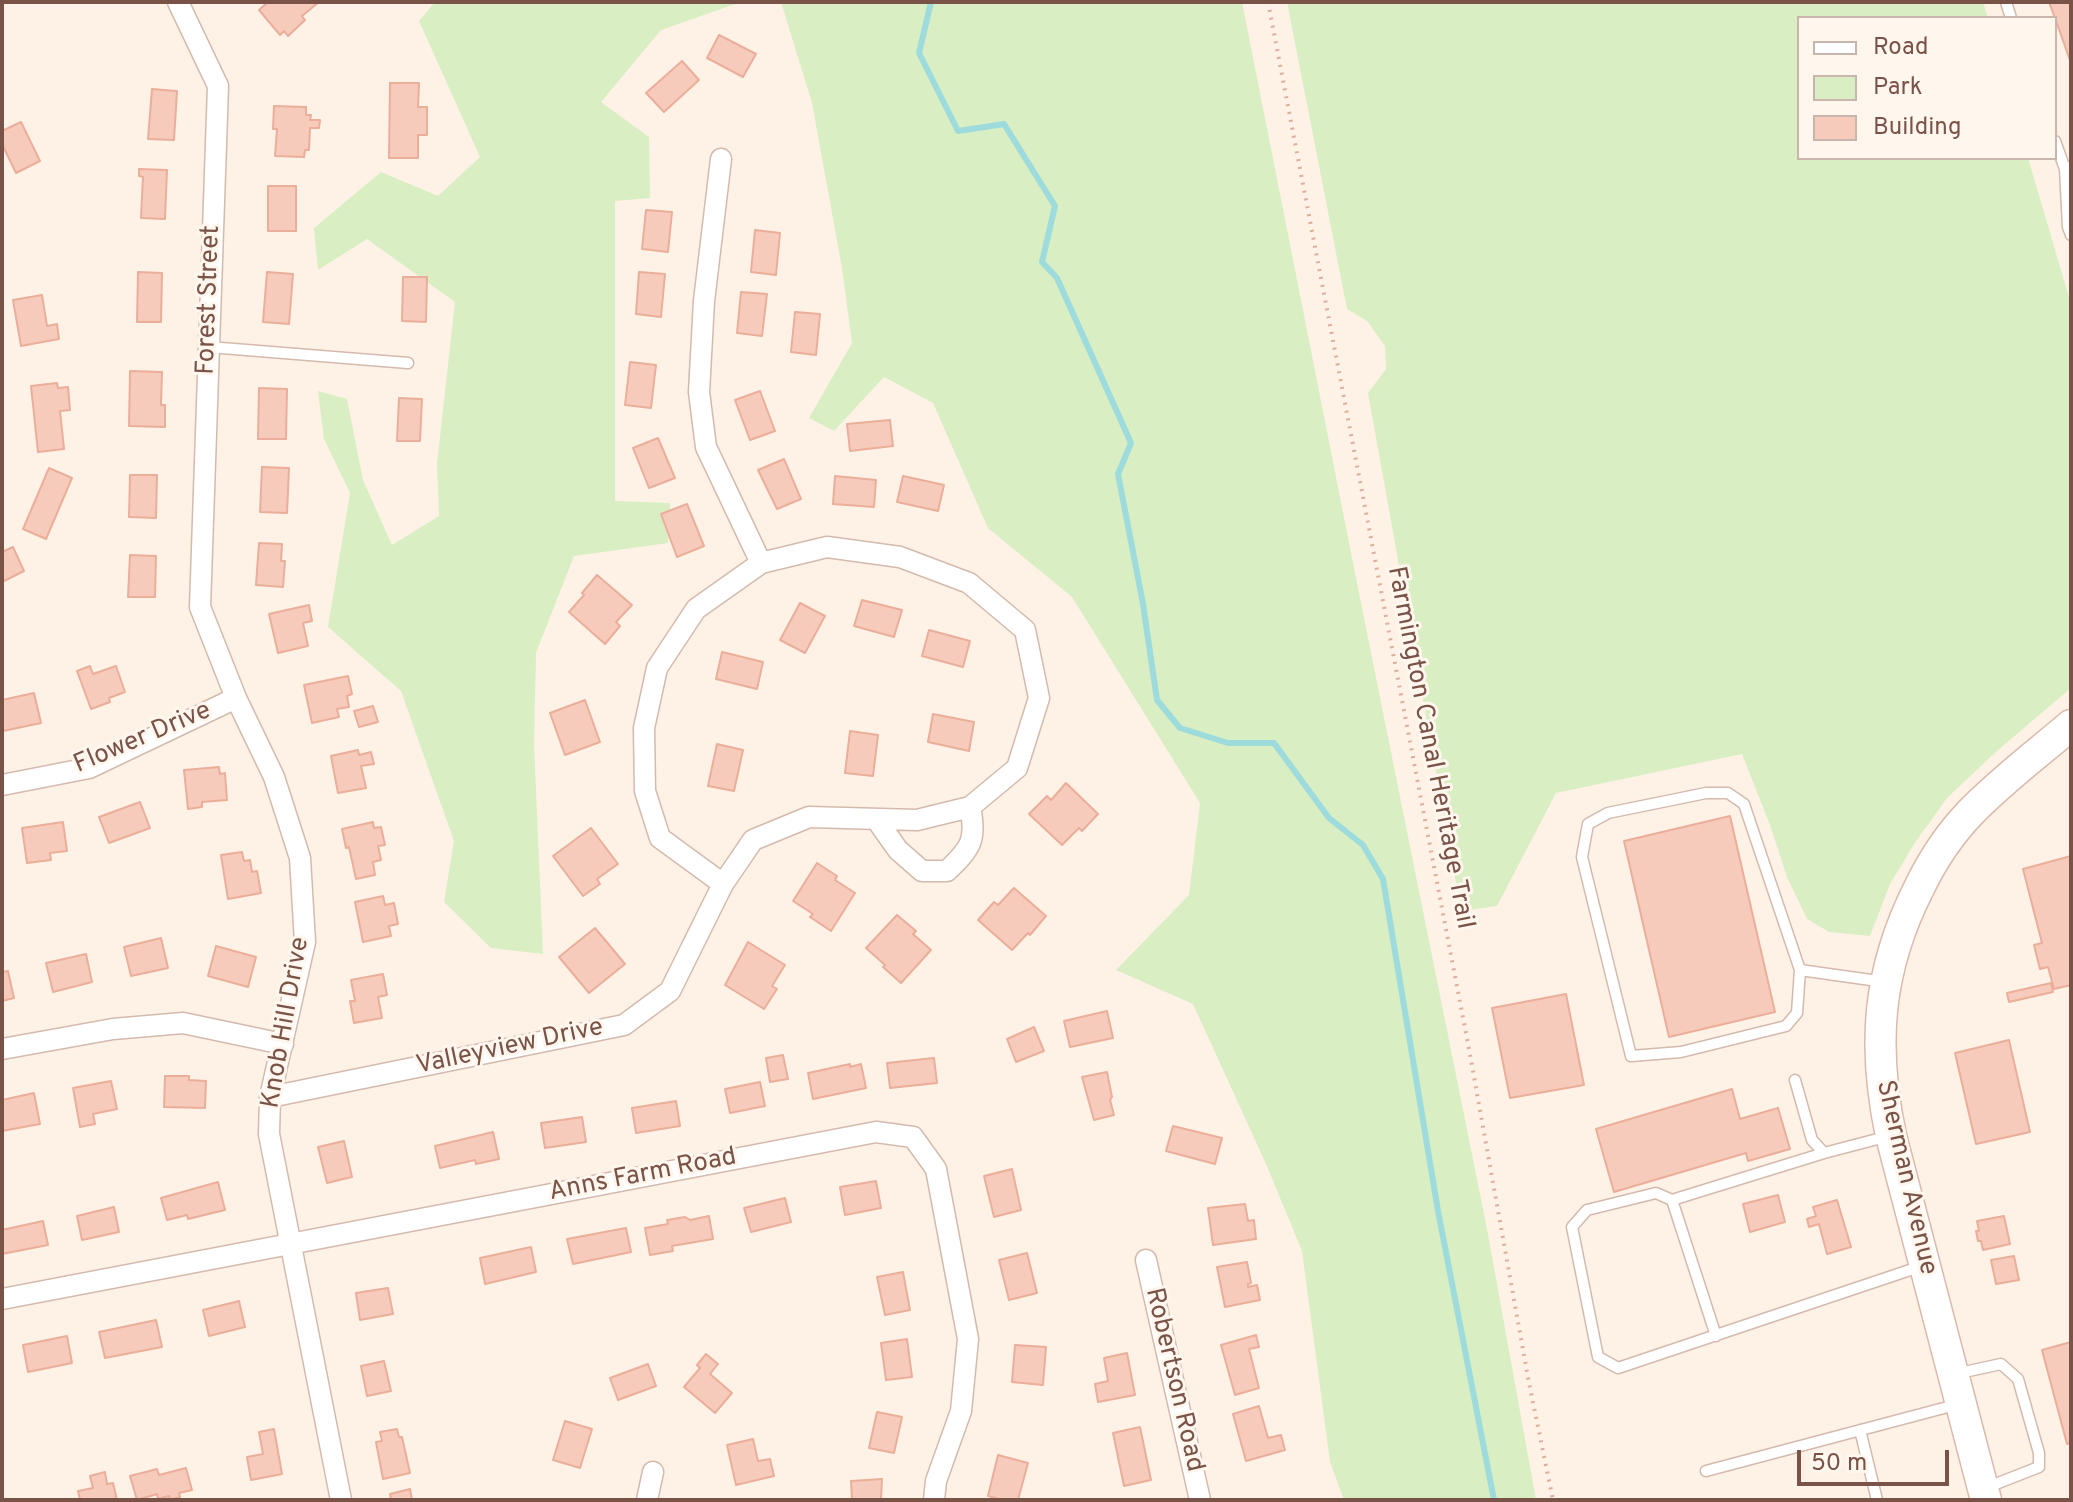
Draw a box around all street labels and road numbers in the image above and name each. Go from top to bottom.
street label: Forest Street [192,225,228,375]
street label: Farmington Canal Heritage Trail [1379,564,1479,932]
street label: Flower Drive [70,696,216,782]
street label: Knob Hill Drive [257,935,317,1111]
street label: Valleyview Drive [414,1013,606,1083]
street label: Sherman Avenue [1867,1078,1943,1278]
street label: Anns Farm Road [547,1143,739,1209]
street label: Robertson Road [1137,1285,1209,1475]

